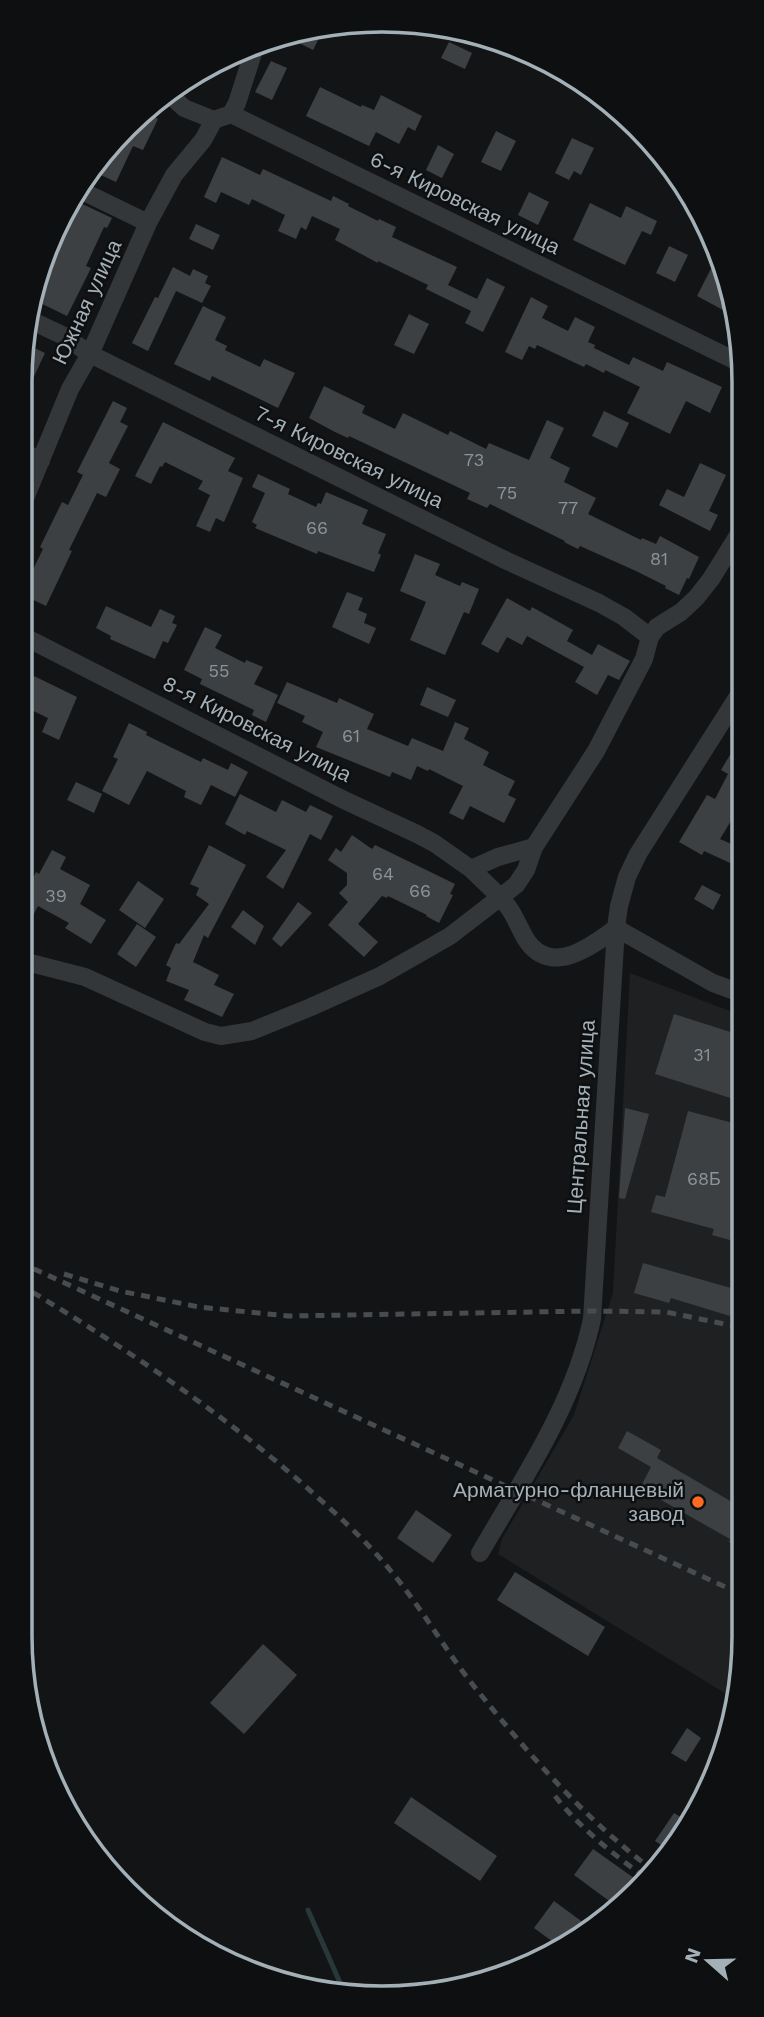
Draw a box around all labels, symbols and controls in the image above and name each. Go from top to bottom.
street label: 6-я Кировская улица [366,146,565,260]
street label: Южная улица [47,235,126,368]
street label: 7-я Кировская улица [251,400,448,513]
house number: 73 [464,449,484,470]
house number: 75 [497,482,517,503]
house number: 77 [558,497,578,518]
house number: 66 [306,517,328,538]
house number: 81 [650,548,668,569]
house number: 55 [209,660,229,681]
street label: 8-я Кировская улица [159,670,356,787]
house number: 61 [342,725,360,746]
house number: 64 [372,863,394,884]
house number: 66 [409,880,431,901]
house number: 39 [45,885,67,906]
street label: Центральная улица [561,1019,600,1215]
house number: 31 [693,1044,711,1065]
house number: 68Б [687,1168,721,1189]
place label: Арматурно-фланцевый завод [453,1477,684,1526]
marker: Арматурно-фланцевый завод [690,1494,706,1510]
north arrow [673,1926,743,1996]
text: N [679,1945,706,1966]

